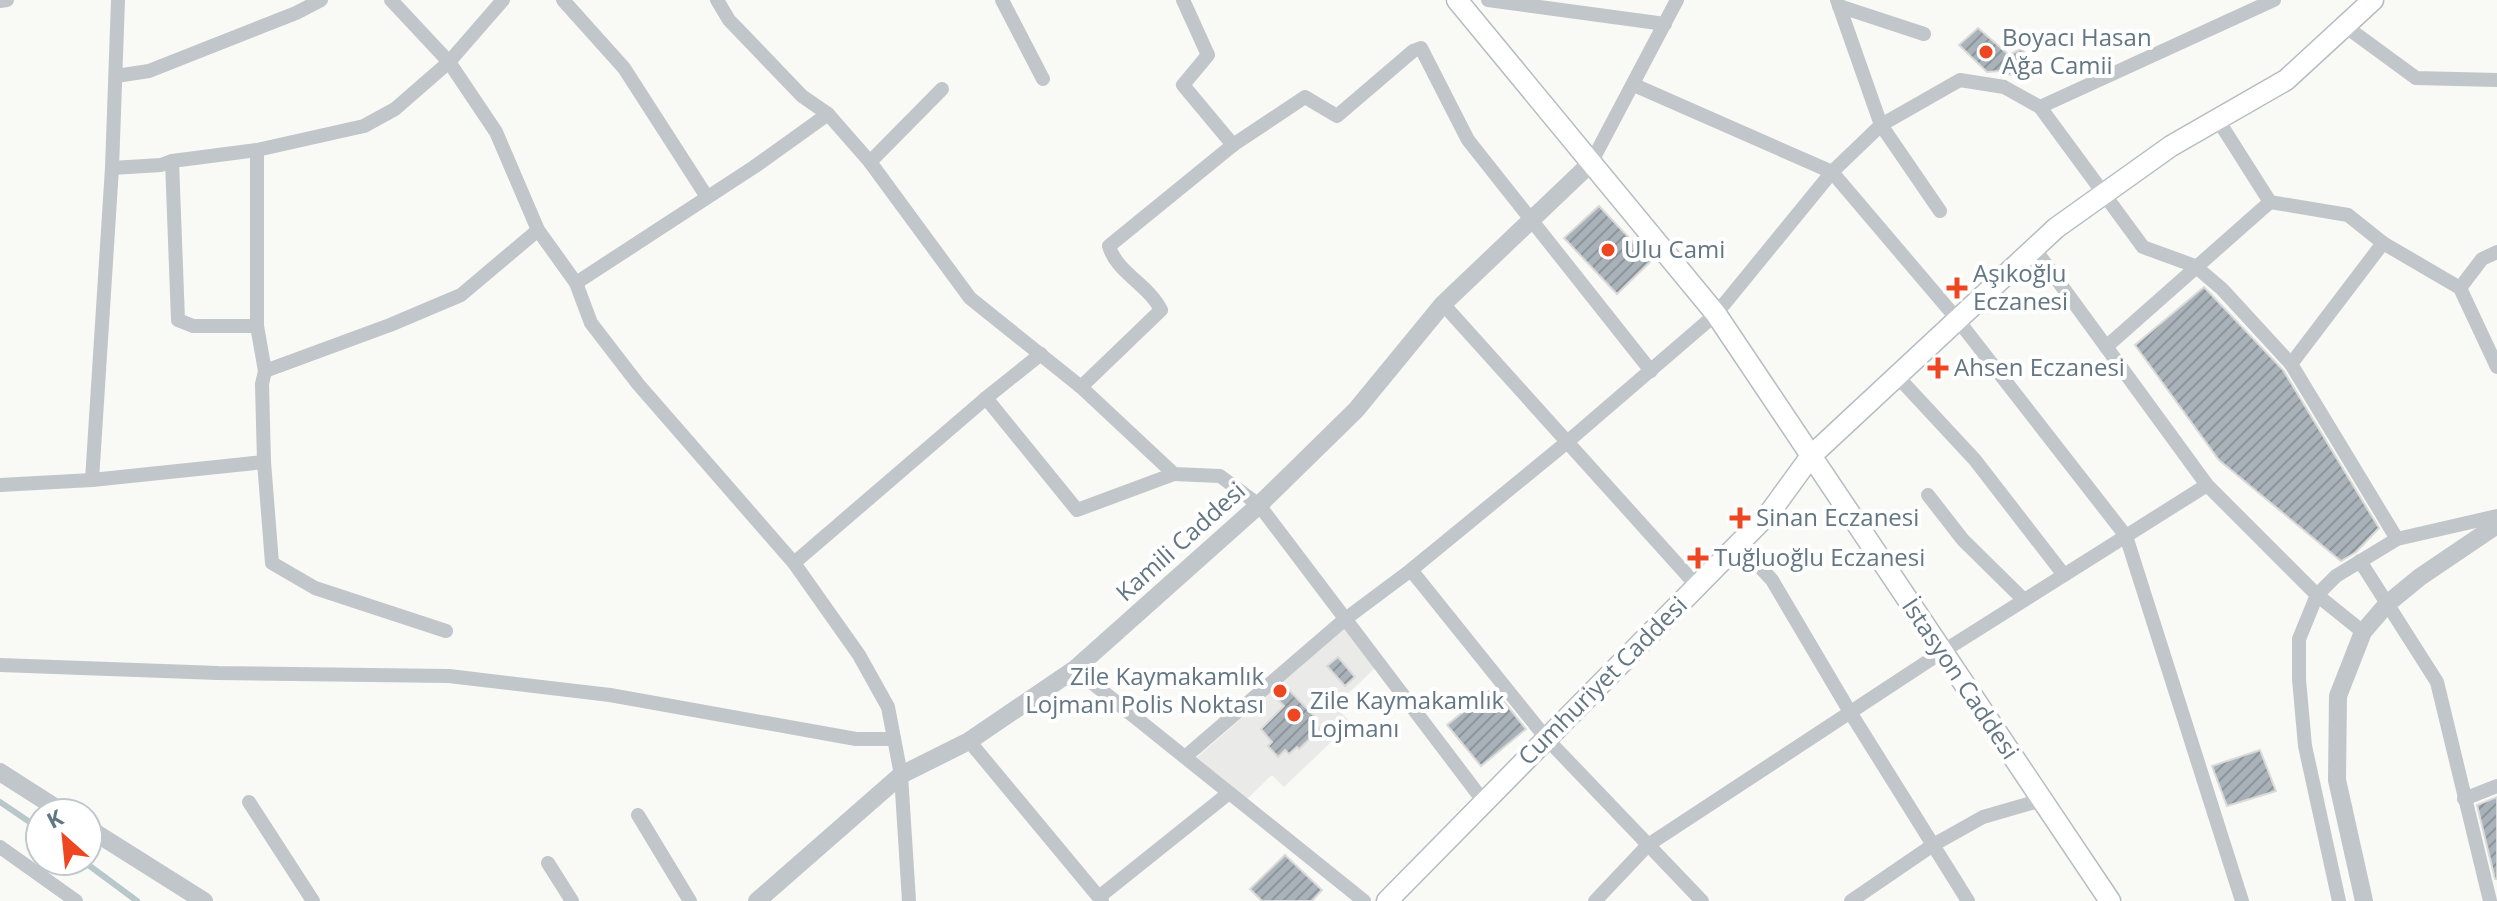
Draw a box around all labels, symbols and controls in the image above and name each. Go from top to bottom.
place label: Boyacı Hasan Ağa Camii [2002,20,2152,81]
marker: Boyacı Hasan Ağa Camii [1977,43,1995,61]
place label: Ulu Cami [1624,232,1725,265]
marker: Ulu Cami [1599,241,1617,259]
place label: Aşıkoğlu Eczanesi [1973,256,2068,317]
marker: Aşıkoğlu Eczanesi [1948,279,1966,297]
place label: Ahsen Eczanesi [1954,350,2125,383]
marker: Ahsen Eczanesi [1929,359,1947,377]
street label: Kamili Caddesi [1108,474,1252,608]
place label: Sinan Eczanesi [1756,500,1919,533]
marker: Sinan Eczanesi [1731,509,1749,527]
place label: Tuğluoğlu Eczanesi [1714,540,1925,573]
marker: Tuğluoğlu Eczanesi [1689,549,1707,567]
street label: Cumhuriyet Caddesi [1510,588,1694,772]
street label: İstasyon Caddesi [1895,591,2027,765]
place label: Zile Kaymakamlık Lojmanı Polis Noktası [1025,659,1264,720]
marker: Zile Kaymakamlık Lojmanı Polis Noktası [1271,682,1289,700]
place label: Zile Kaymakamlık Lojmanı [1310,683,1504,744]
marker: Zile Kaymakamlık Lojmanı [1285,706,1303,724]
north arrow [24,797,104,877]
text: K [41,801,68,835]

